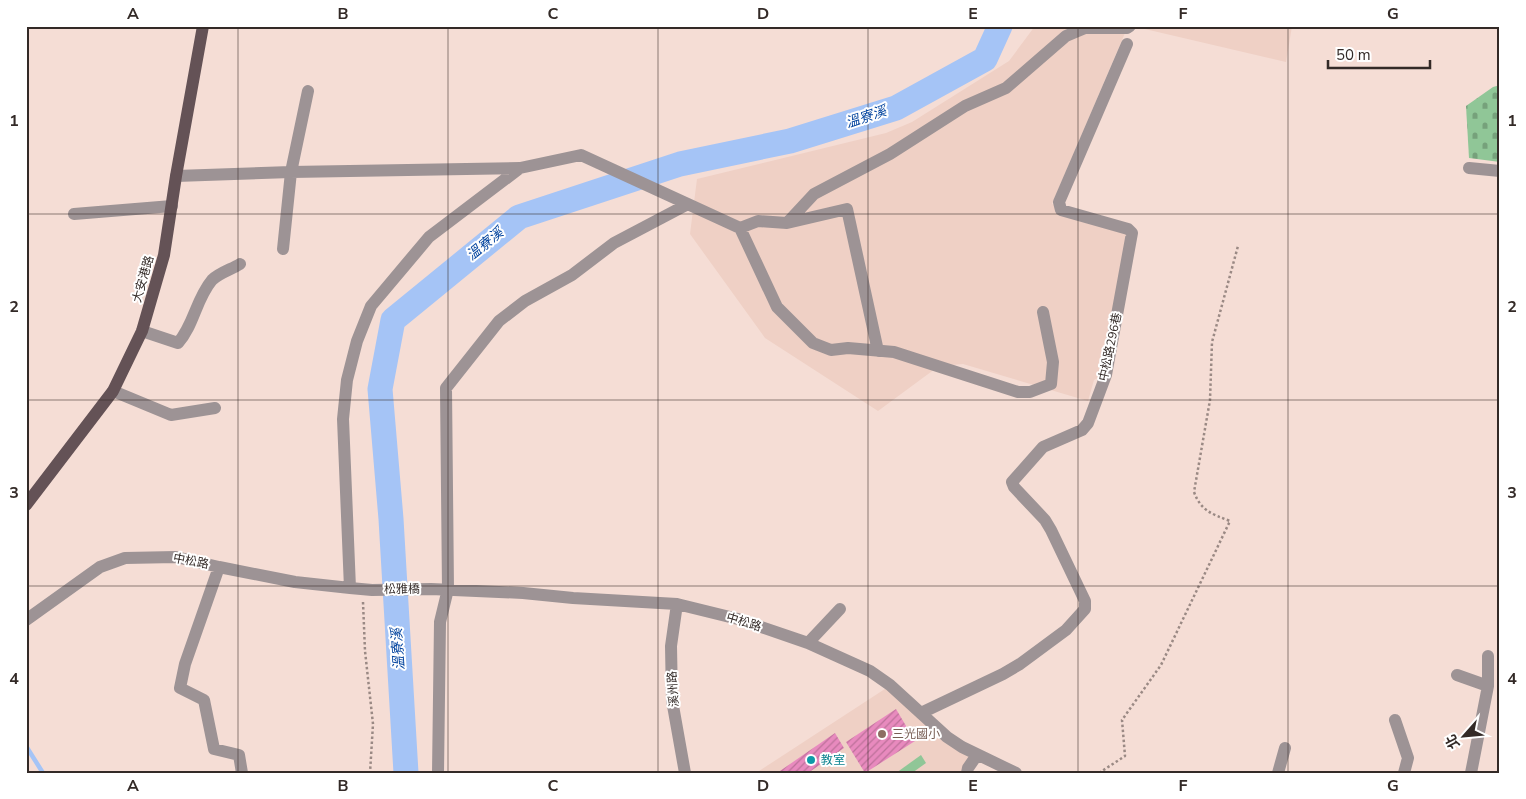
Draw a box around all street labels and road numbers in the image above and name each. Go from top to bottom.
street label: 大安港路 [129,254,157,304]
street label: 中松路296巷 [1095,311,1125,383]
street label: 中松路 [172,550,210,572]
street label: 松雅橋 [384,581,420,597]
street label: 中松路 [724,609,764,635]
street label: 溪州路 [664,670,682,708]

